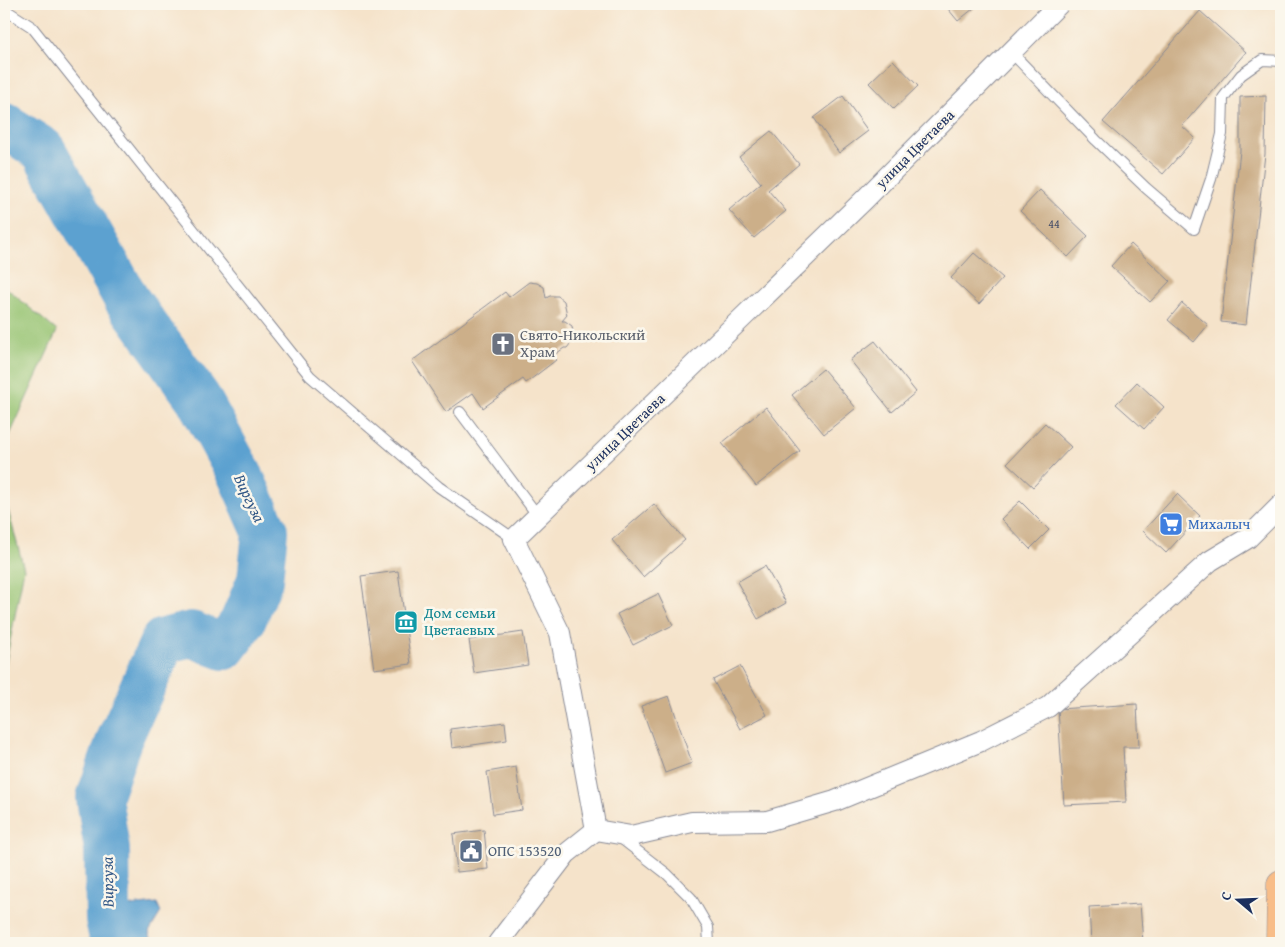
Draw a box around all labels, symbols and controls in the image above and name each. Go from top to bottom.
street label: улица Цветаева [870,104,959,193]
house number: 44 [1048,215,1060,232]
place label: Свято-Никольский Храм [520,324,645,362]
church icon: Свято-Никольский Храм [490,331,516,357]
street label: улица Цветаева [579,387,670,476]
water label: Виргуза [228,469,272,527]
supermarket icon: Михалыч [1158,511,1184,537]
place label: Михалыч [1188,513,1250,534]
place label: Дом семьи Цветаевых [423,602,496,640]
museum icon: Дом семьи Цветаевых [393,609,419,635]
public building icon: ОПС 153520 [458,838,484,864]
place label: ОПС 153520 [488,840,562,861]
water label: Виргуза [95,856,119,909]
north arrow [1212,874,1262,924]
text: С [1215,889,1236,903]

